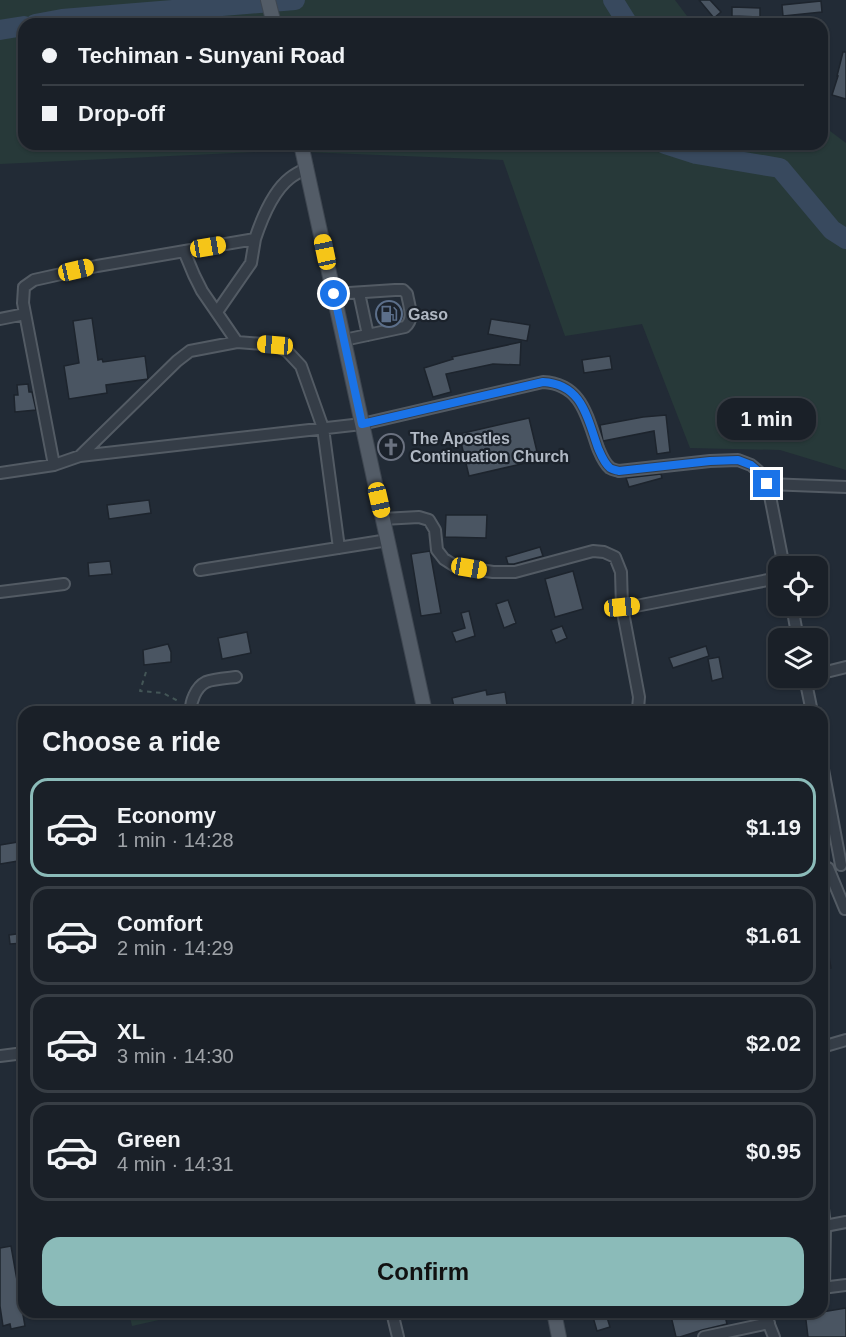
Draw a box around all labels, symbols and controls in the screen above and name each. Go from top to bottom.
text: Techiman - Sunyani Road [78,43,345,68]
text: Drop-off [78,101,165,126]
car [312,233,338,271]
car [189,235,227,259]
car [56,257,96,283]
route start [320,280,347,307]
fuel station icon: Gaso [374,299,404,329]
place label: Gaso [408,306,448,323]
car [256,334,294,356]
callout: 1 min [718,397,816,439]
text: 1 min [740,408,793,430]
place label: The Apostles Continuation Church [410,430,569,465]
church icon: The Apostles Continuation Church [376,432,406,462]
route end [753,470,780,497]
car [366,480,392,520]
car [450,556,488,580]
map controls [768,556,828,688]
button: locate [768,556,828,616]
car [603,596,641,618]
button: layers [768,628,828,688]
text: Choose a ride [42,727,221,757]
icon: car [45,801,99,855]
text: Economy [117,803,216,828]
text: $1.19 [746,815,801,840]
text: 1 min · 14:28 [117,829,234,851]
icon: car [45,909,99,963]
text: Comfort [117,911,203,936]
text: $1.61 [746,923,801,948]
text: 2 min · 14:29 [117,937,234,959]
icon: car [45,1017,99,1071]
text: XL [117,1019,145,1044]
text: $2.02 [746,1031,801,1056]
text: 3 min · 14:30 [117,1045,234,1067]
icon: car [45,1125,99,1179]
text: Green [117,1127,181,1152]
text: $0.95 [746,1139,801,1164]
text: 4 min · 14:31 [117,1153,234,1175]
button: Confirm [42,1237,804,1306]

